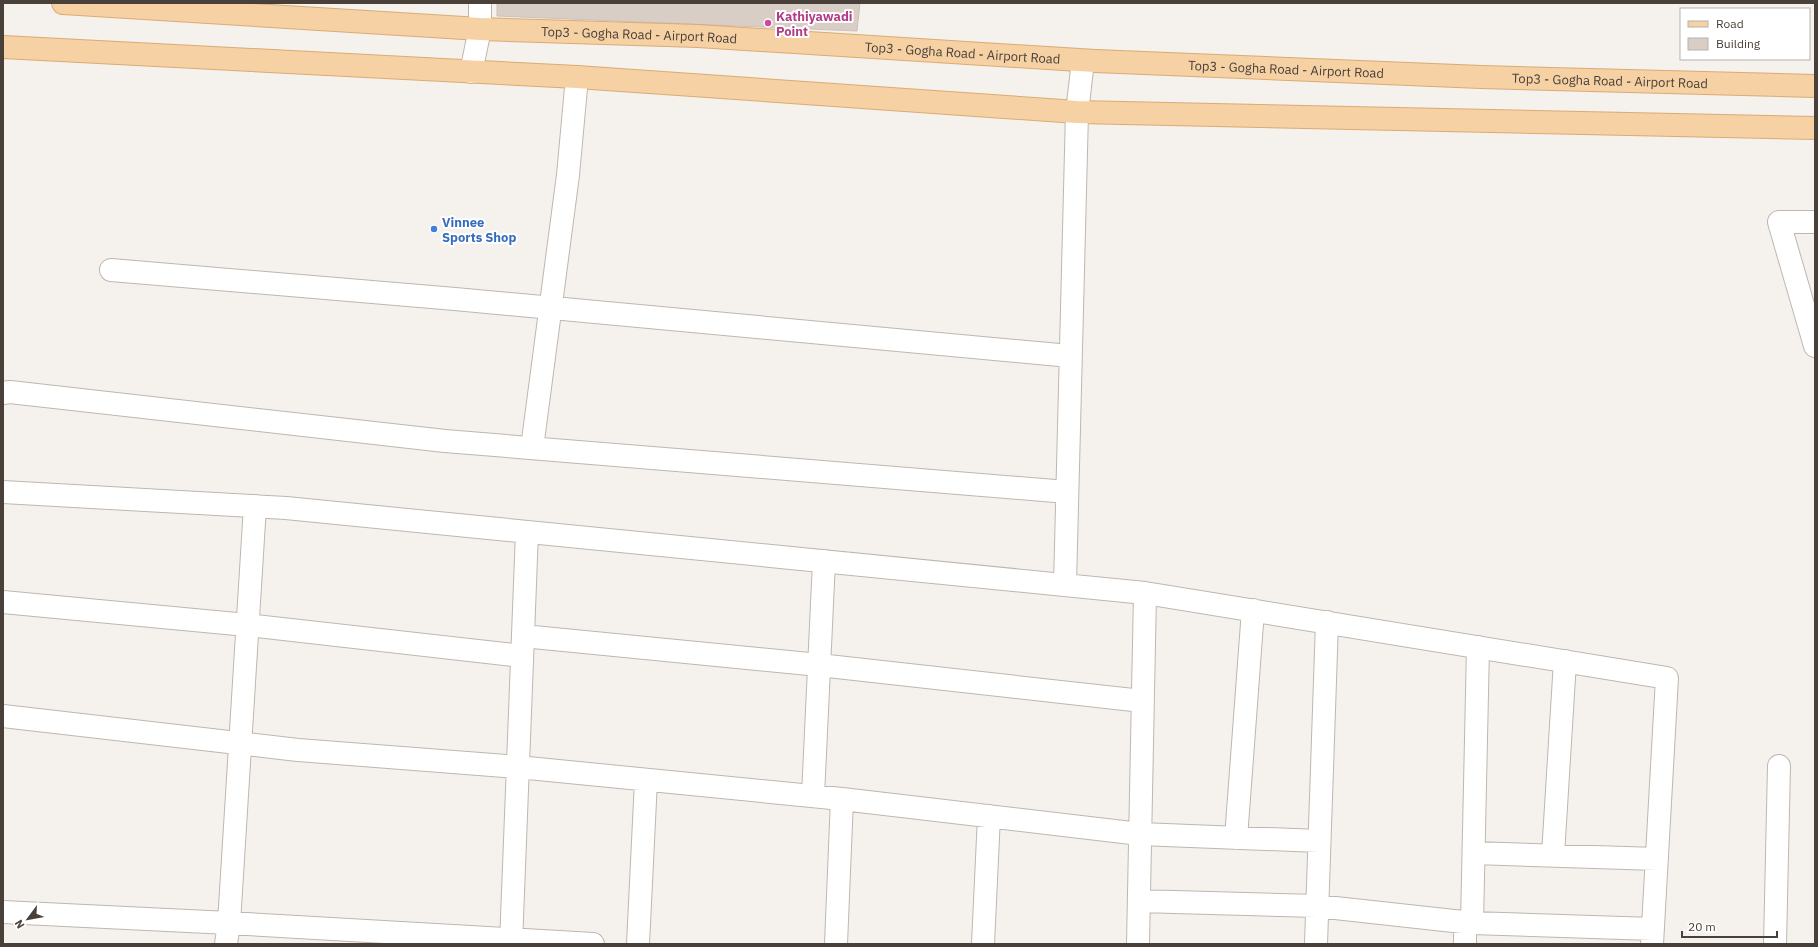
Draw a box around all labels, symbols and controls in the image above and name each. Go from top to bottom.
place label: Kathiyawadi Point [776,8,853,40]
legend [1680,8,1810,60]
text: Road [1716,16,1744,31]
marker: Kathiyawadi Point [763,18,773,28]
street label: Top3 - Gogha Road - Airport Road [541,23,738,47]
text: Building [1716,36,1761,51]
street label: Top3 - Gogha Road - Airport Road [864,39,1061,68]
street label: Top3 - Gogha Road - Airport Road [1188,57,1384,82]
street label: Top3 - Gogha Road - Airport Road [1512,70,1708,92]
place label: Vinnee Sports Shop [442,214,516,246]
marker: Vinnee Sports Shop [429,224,439,234]
north arrow [8,899,48,939]
scale bar [1682,913,1777,939]
text: N [11,917,28,931]
text: 20 m [1688,919,1716,934]

